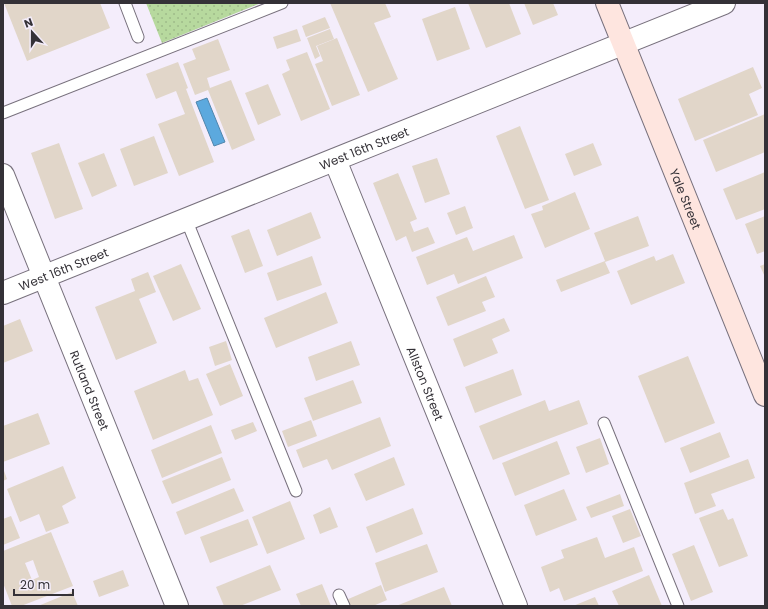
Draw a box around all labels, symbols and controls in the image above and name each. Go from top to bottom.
north arrow [12,12,52,52]
text: N [22,14,35,32]
street label: West 16th Street [317,122,411,173]
street label: Yale Street [666,166,706,232]
street label: West 16th Street [16,243,111,294]
street label: Allston Street [403,344,448,423]
street label: Rutland Street [66,348,114,433]
scale bar [14,571,73,597]
text: 20 m [20,576,50,593]

